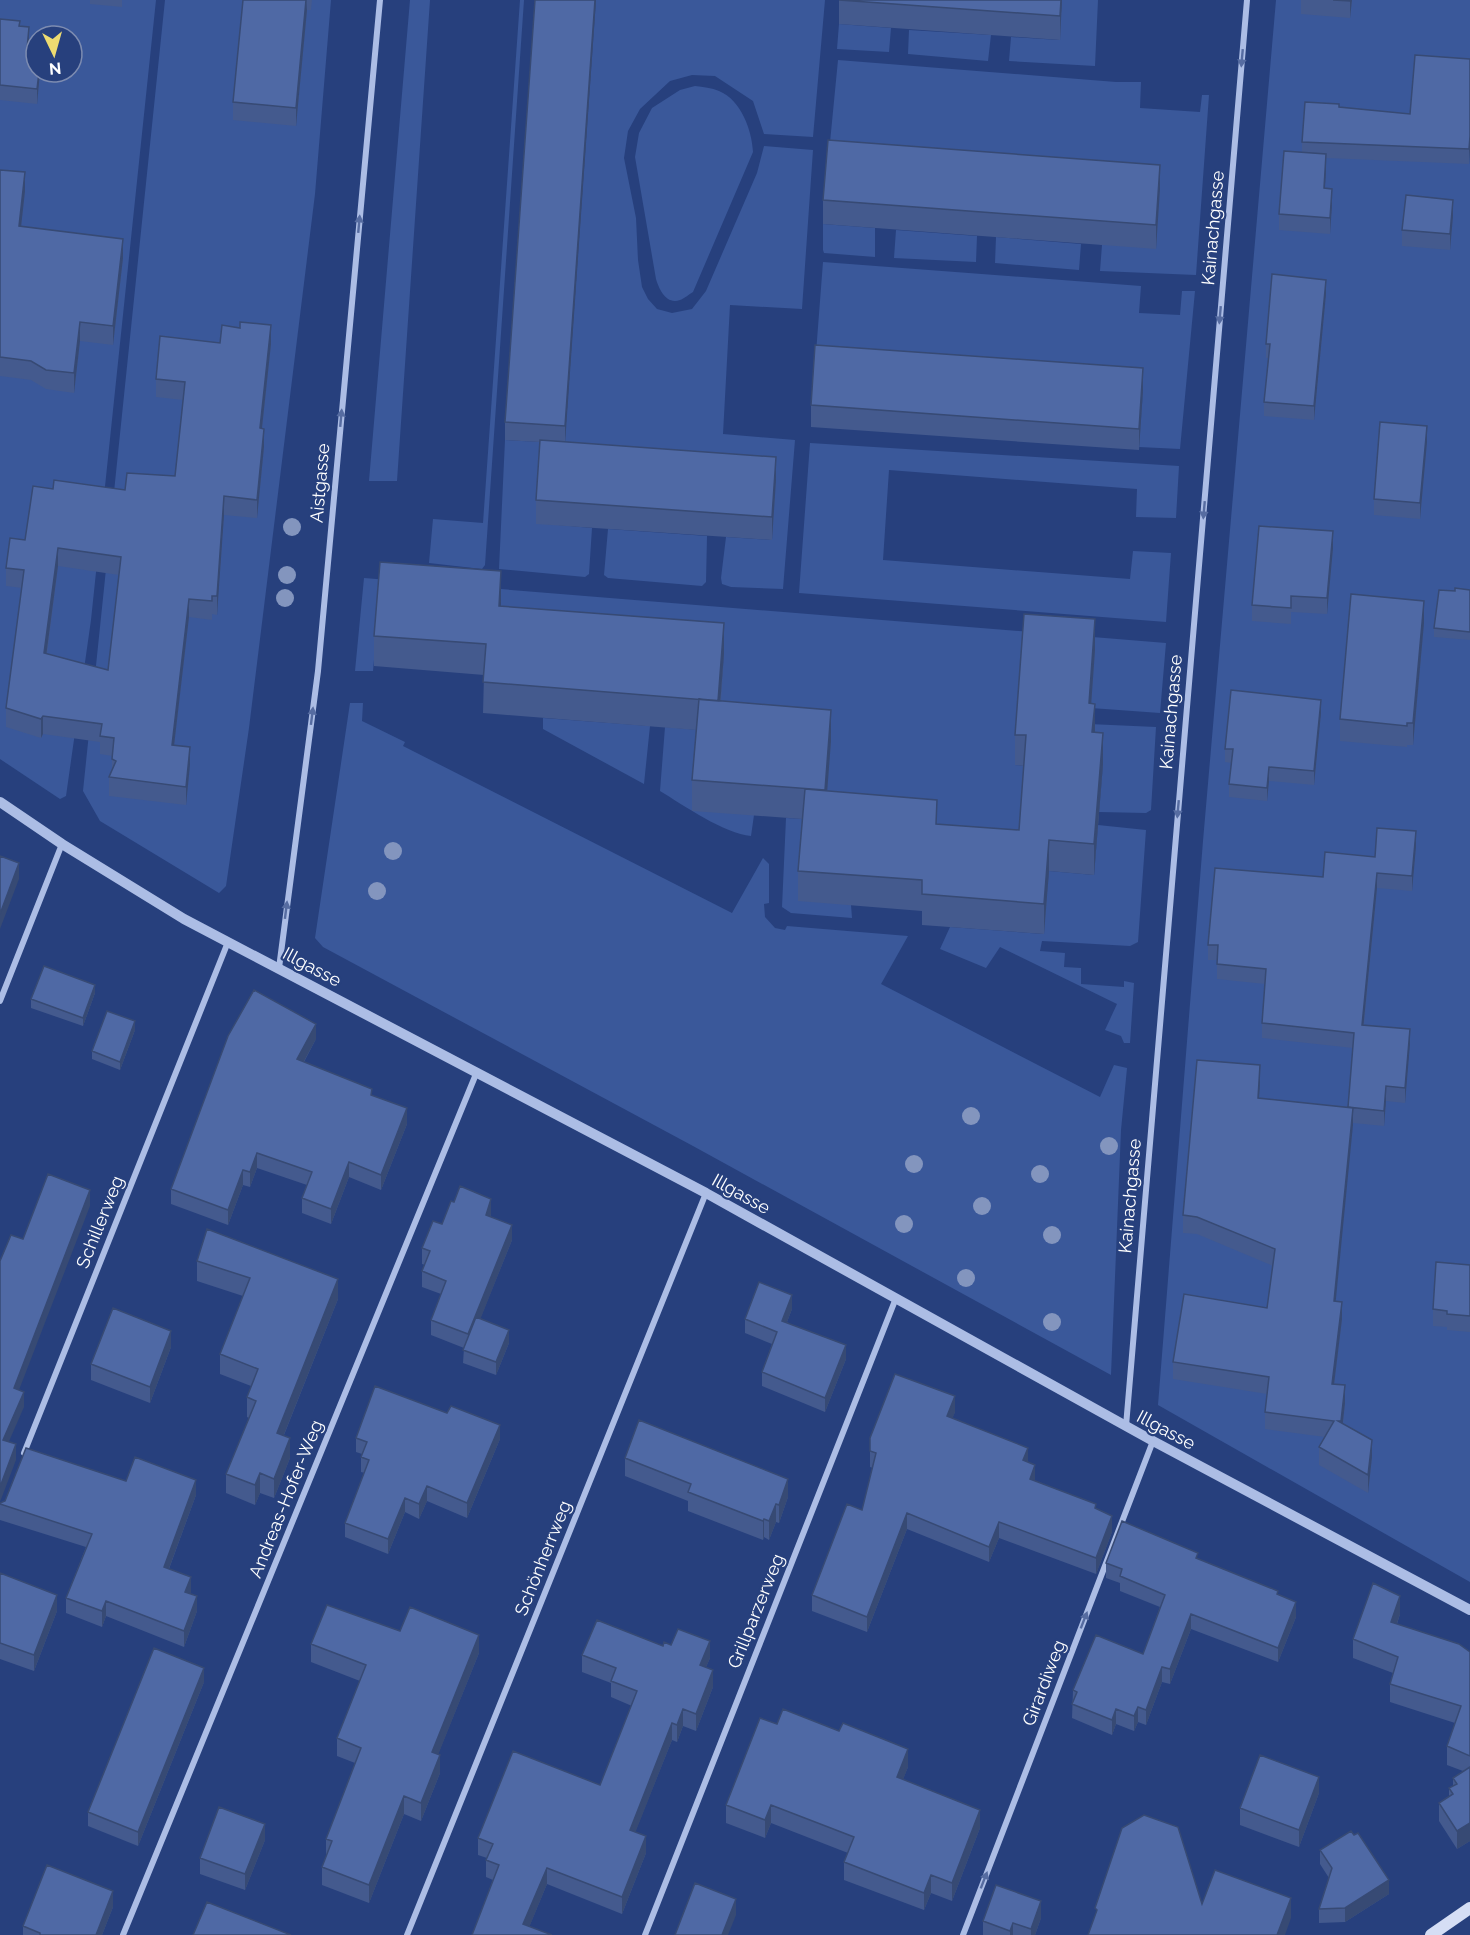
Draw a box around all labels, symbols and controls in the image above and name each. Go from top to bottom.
north arrow [24,24,84,84]
one-way arrow [1237,49,1247,68]
text: N [48,58,62,78]
street label: Kainachgasse [1197,169,1228,286]
one-way arrow [354,214,364,233]
one-way arrow [1215,306,1225,325]
one-way arrow [337,408,346,427]
street label: Aistgasse [306,442,333,524]
one-way arrow [1199,500,1209,519]
street label: Kainachgasse [1155,653,1186,770]
one-way arrow [307,707,316,726]
one-way arrow [1173,799,1183,818]
one-way arrow [282,900,291,919]
street label: Illgasse [279,942,345,991]
street label: Kainachgasse [1114,1137,1145,1254]
street label: Illgasse [709,1169,774,1218]
street label: Schillerweg [71,1172,128,1271]
street label: Illgasse [1133,1405,1199,1454]
street label: Andreas-Hofer-Weg [244,1417,327,1581]
street label: Schönherrweg [510,1497,575,1618]
street label: Grillparzerweg [723,1550,788,1671]
one-way arrow [1080,1611,1089,1629]
street label: Girardiweg [1018,1637,1069,1729]
one-way arrow [979,1871,989,1889]

